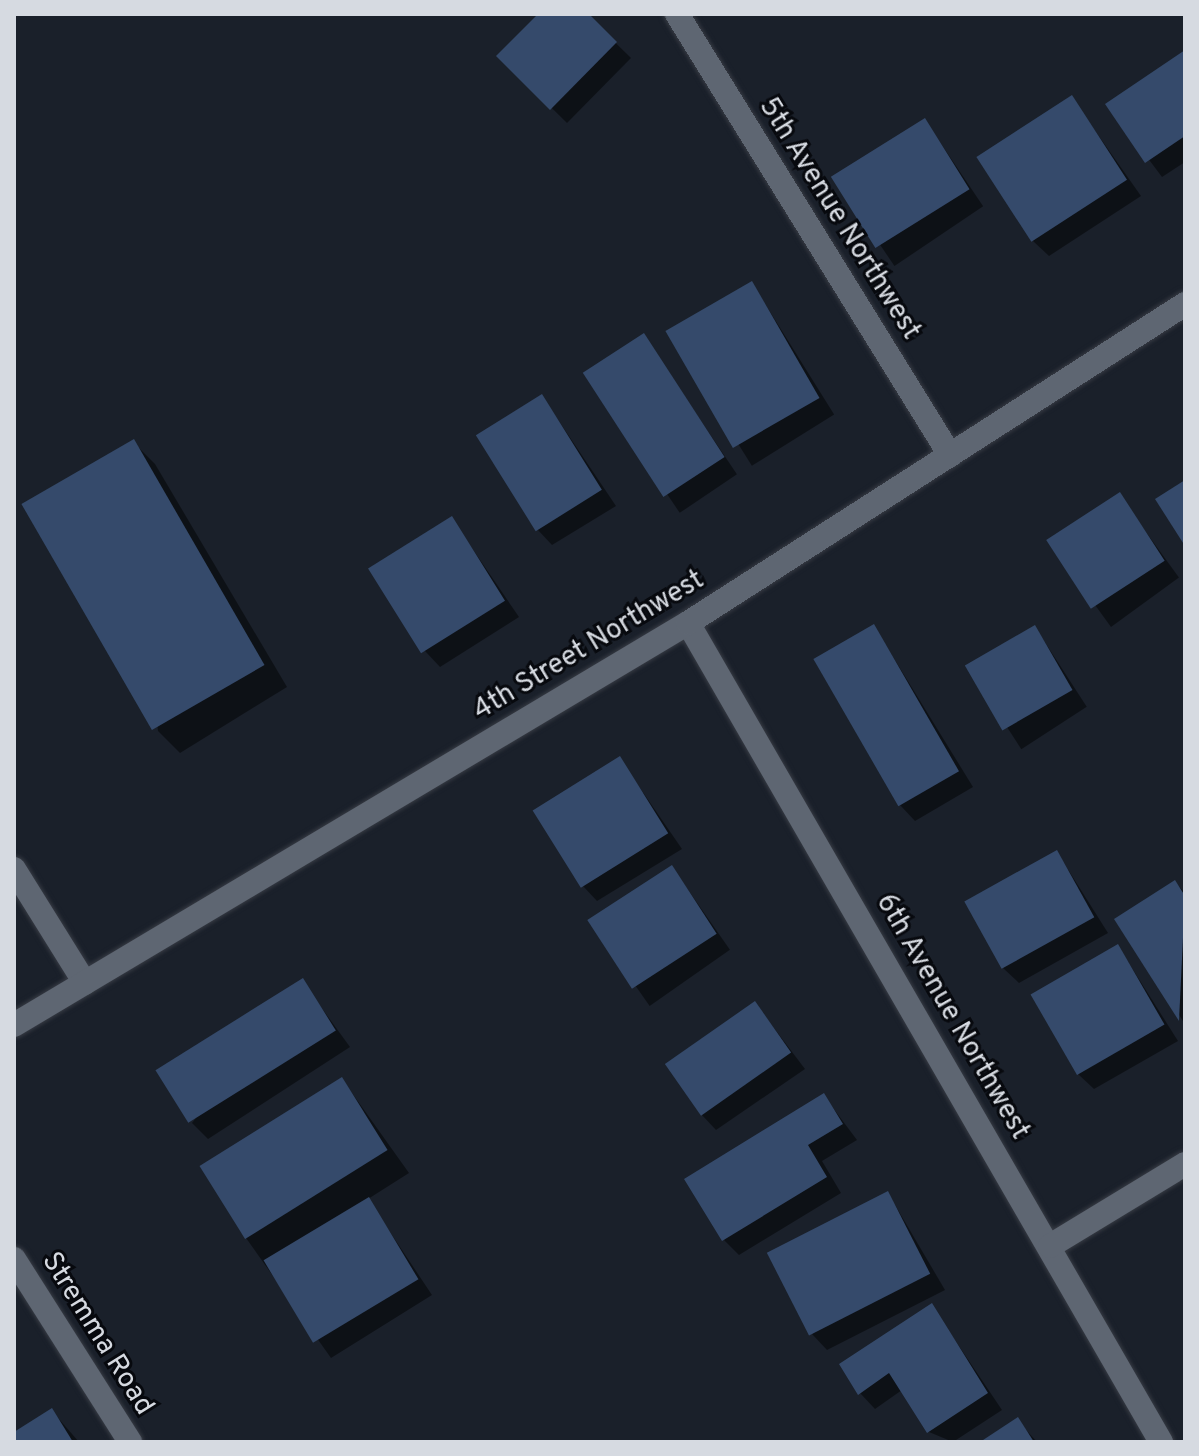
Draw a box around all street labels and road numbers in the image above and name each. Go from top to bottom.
street label: 5th Avenue Northwest [751,91,927,347]
street label: 4th Street Northwest [467,564,711,728]
street label: 6th Avenue Northwest [868,888,1036,1146]
street label: Stremma Road [34,1246,160,1422]

